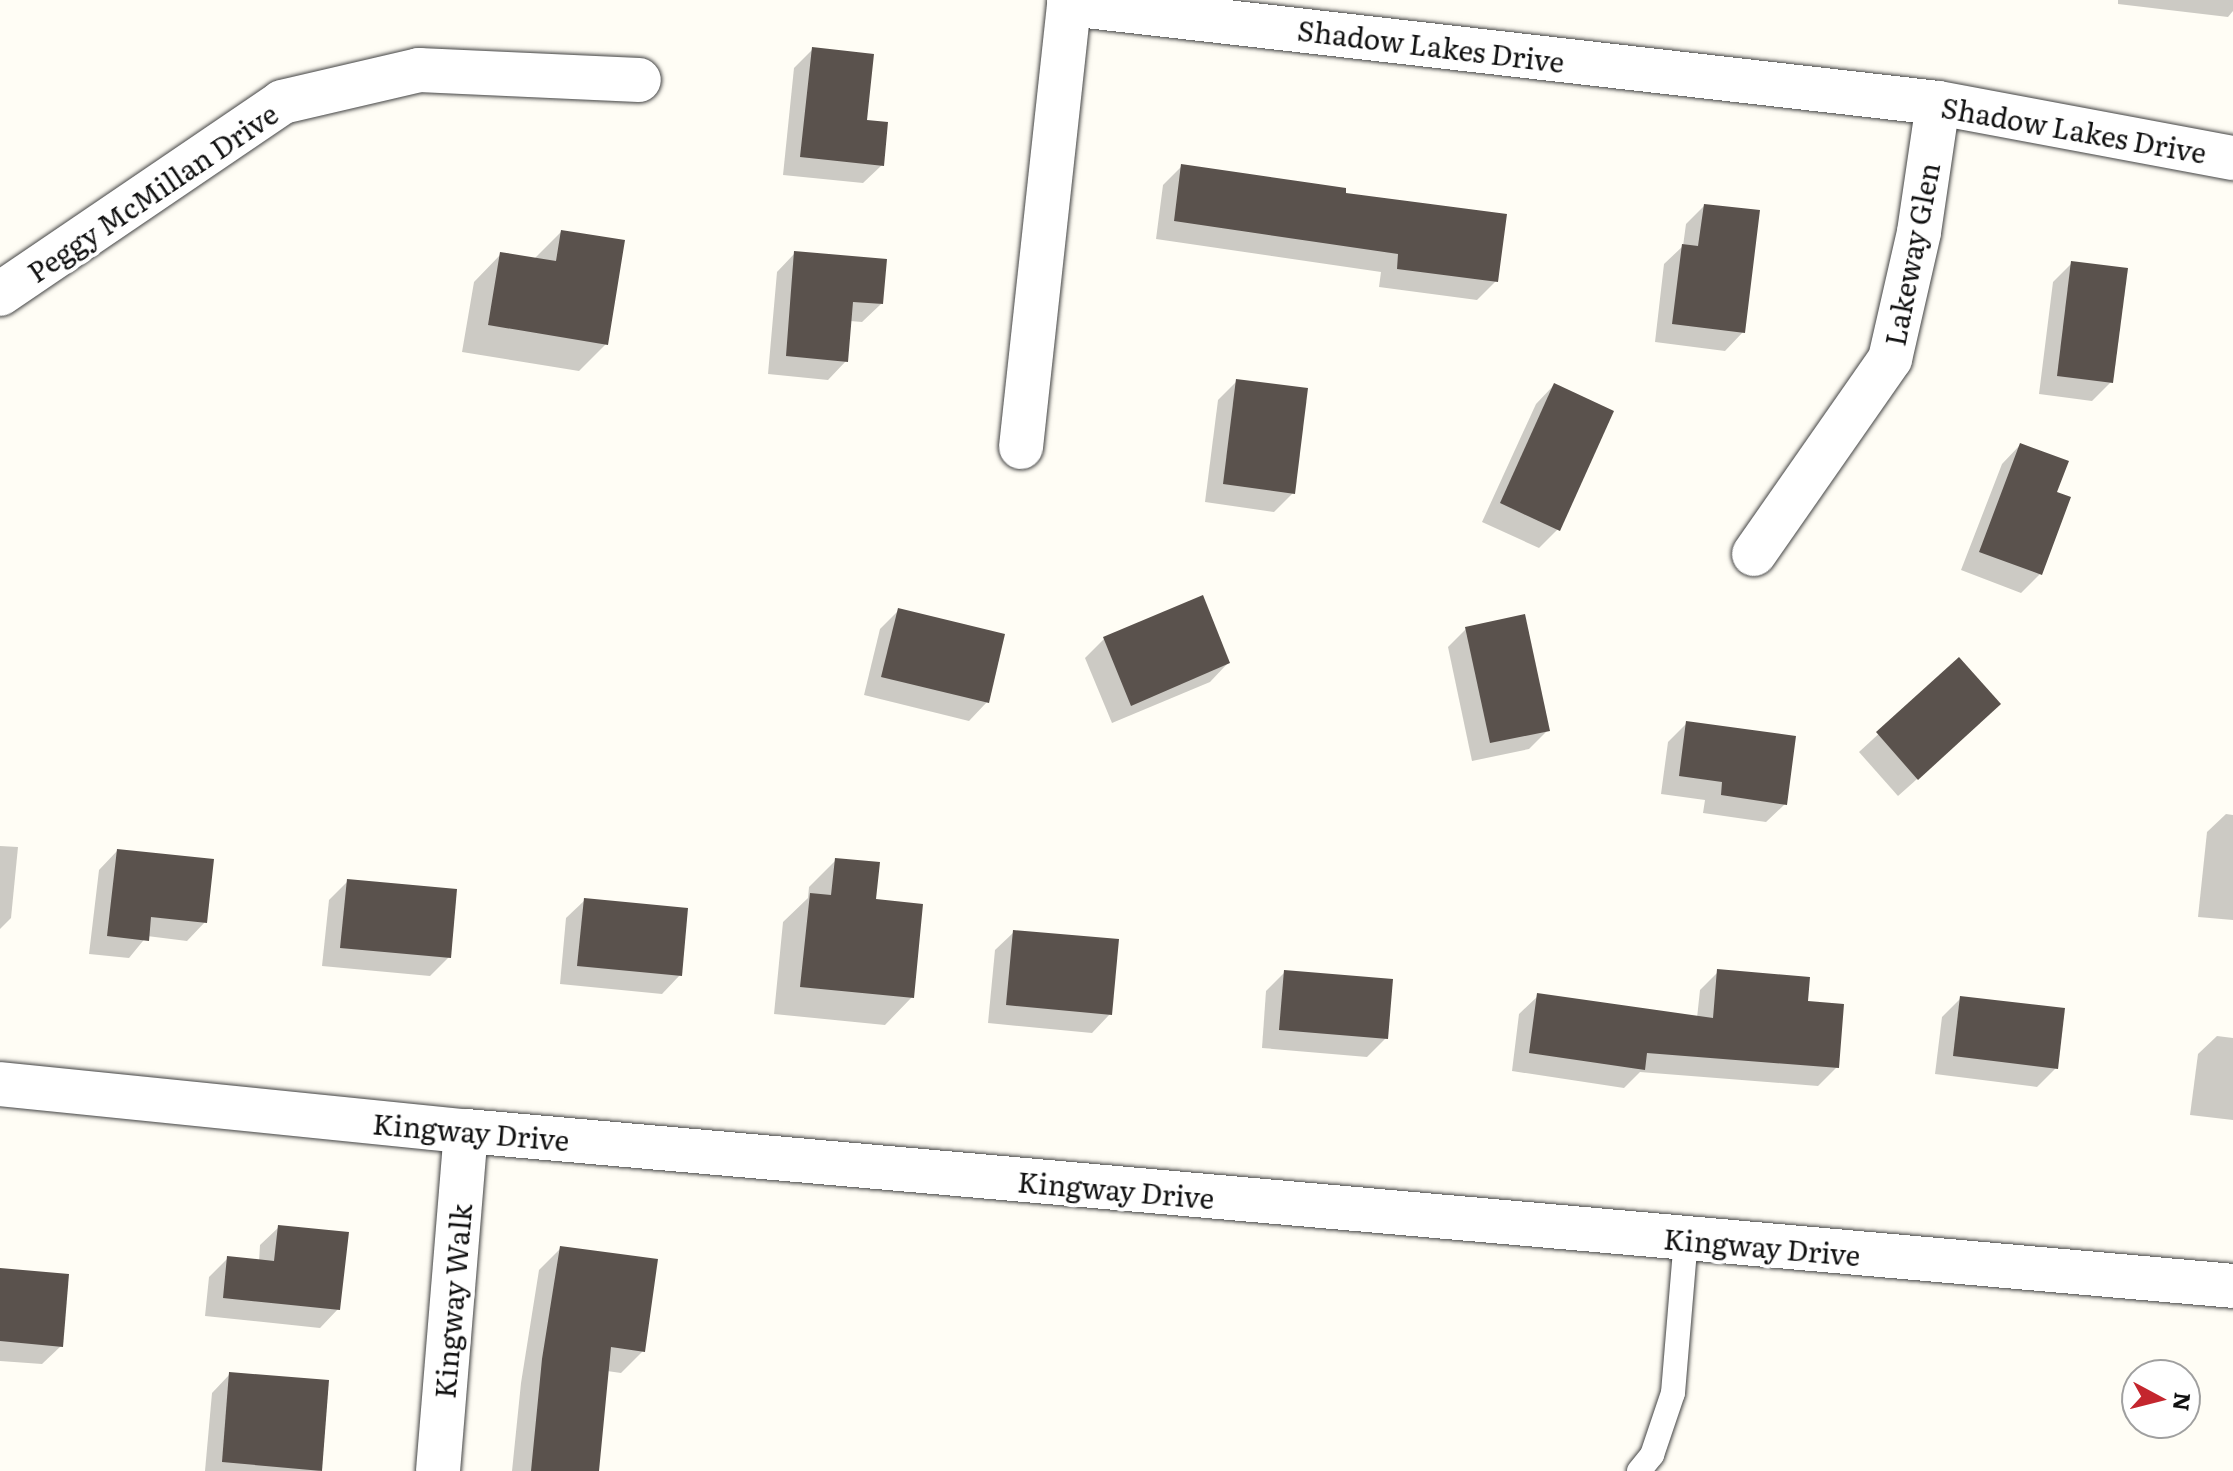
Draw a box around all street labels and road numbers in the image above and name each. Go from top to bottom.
street label: Shadow Lakes Drive [1296,12,1566,78]
street label: Shadow Lakes Drive [1939,89,2209,169]
street label: Peggy McMillan Drive [21,96,283,288]
street label: Lakeway Glen [1877,160,1945,348]
street label: Kingway Drive [371,1106,571,1156]
street label: Kingway Drive [1016,1164,1216,1214]
street label: Kingway Walk [427,1202,477,1400]
street label: Kingway Drive [1662,1221,1862,1271]

